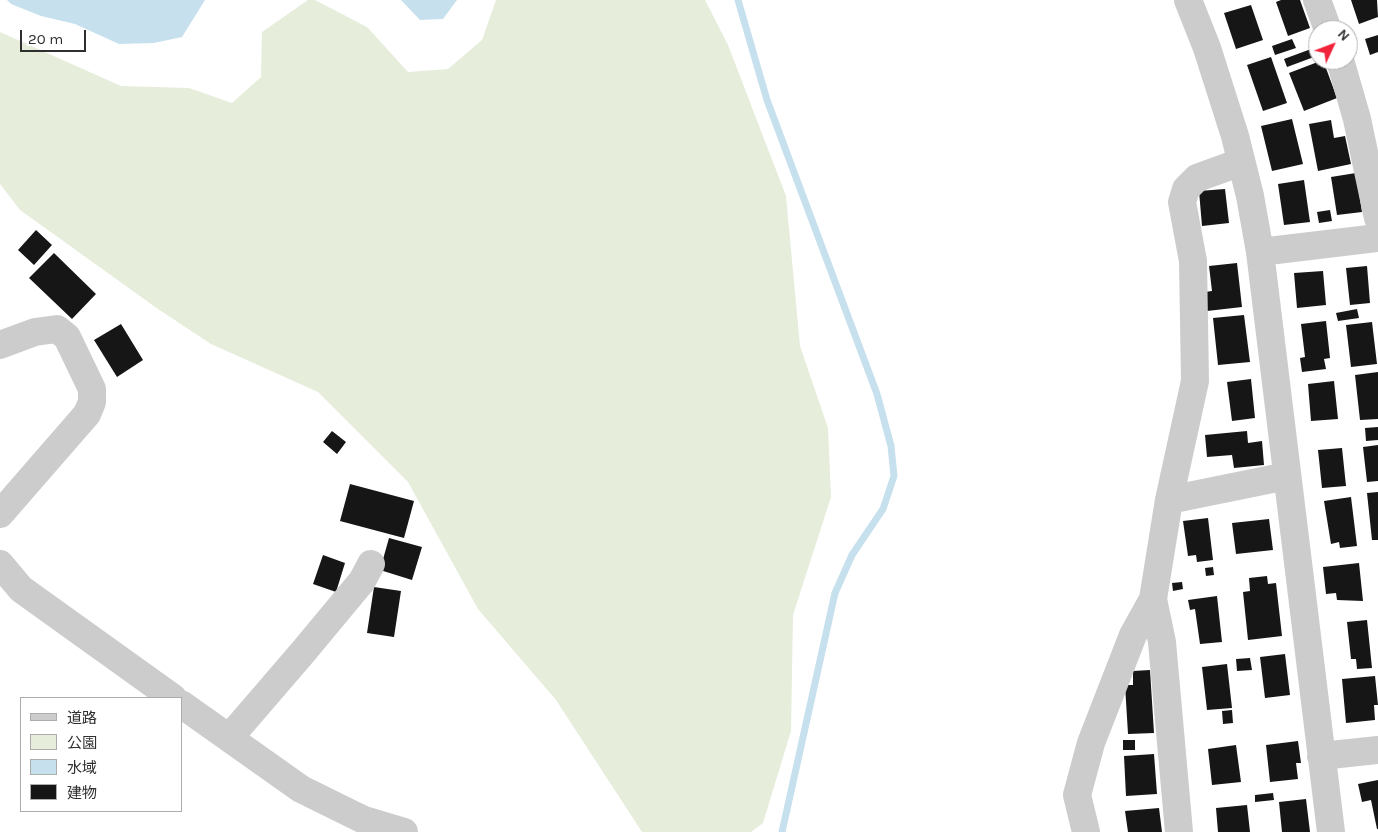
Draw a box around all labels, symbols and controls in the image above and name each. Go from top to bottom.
scale bar [22,20,89,52]
north arrow [1308,20,1358,70]
text: N [1334,26,1353,45]
text: 20 m [28,30,63,48]
legend [20,697,182,812]
text: 道路 [67,709,97,727]
text: 公園 [67,734,97,752]
text: 水域 [67,759,97,777]
text: 建物 [67,784,97,802]

